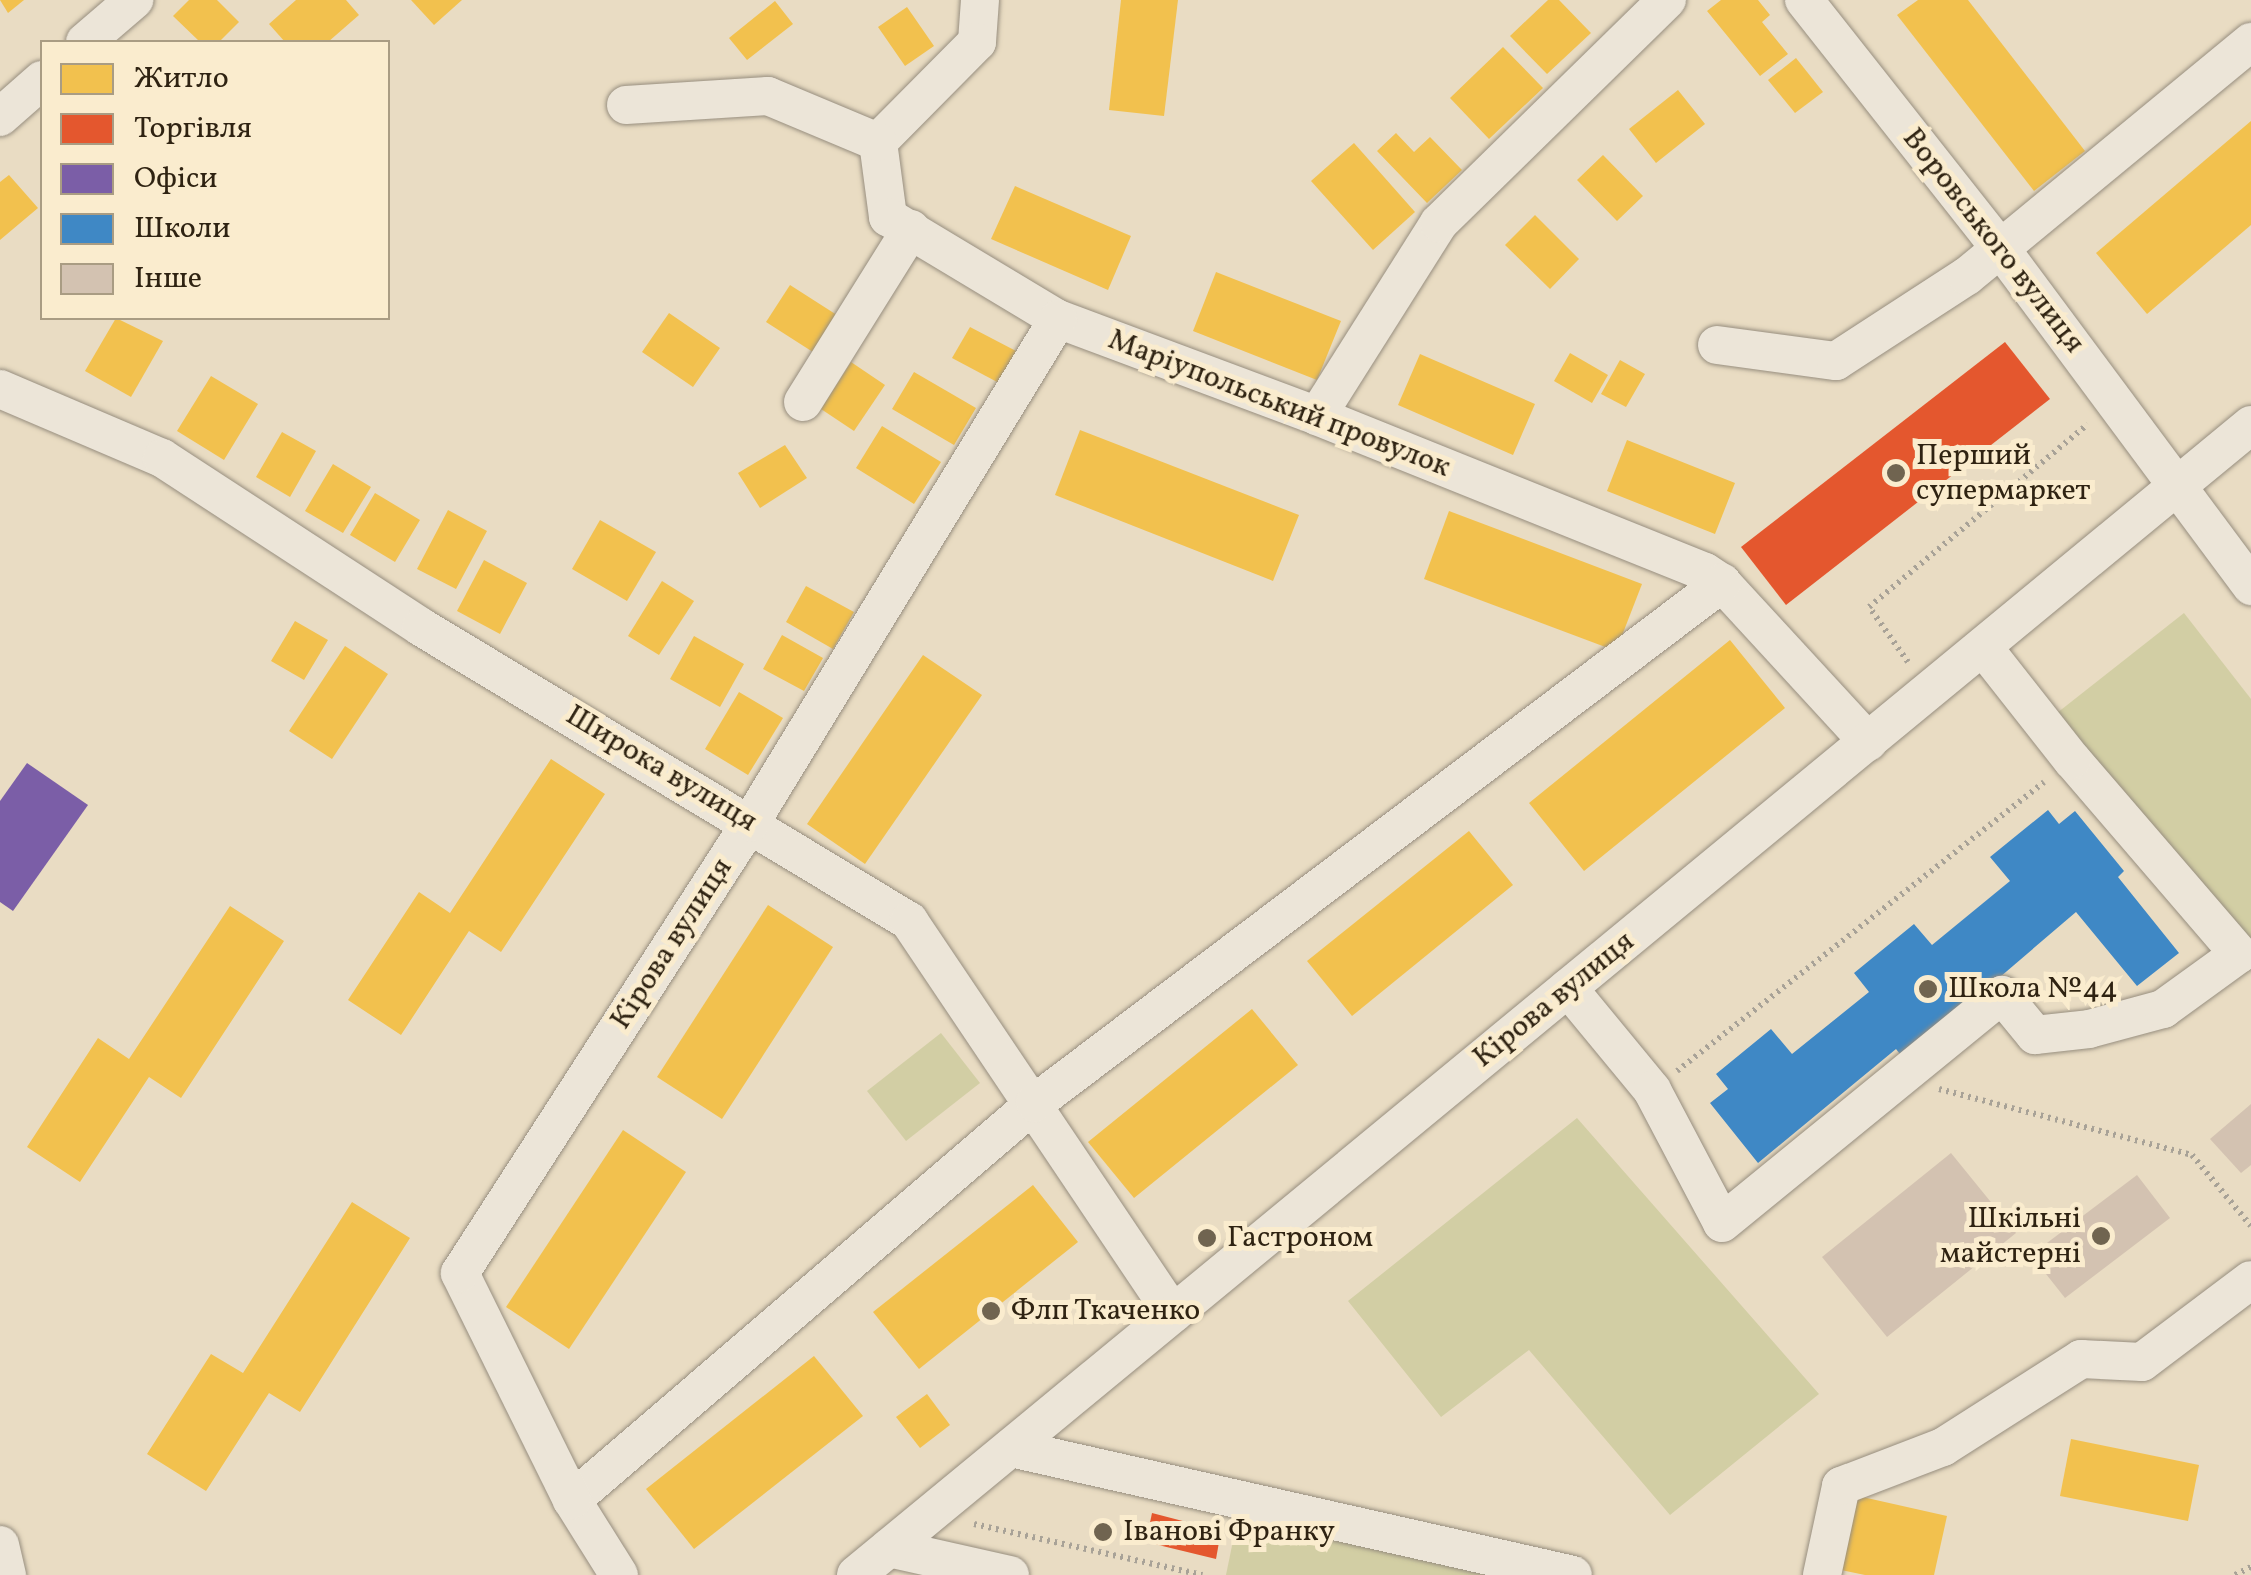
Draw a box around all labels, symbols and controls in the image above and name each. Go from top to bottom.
legend [40,40,390,320]
text: Житло [134,58,229,100]
text: Торгівля [134,108,252,150]
street label: Воровського вулиця [1894,121,2092,361]
text: Офіси [134,158,218,200]
text: Школи [134,208,230,250]
text: Інше [134,258,202,300]
street label: Маріупольський провулок [1103,322,1455,486]
place label: Перший супермаркет [1916,438,2090,508]
marker: Перший супермаркет [1885,462,1907,484]
street label: Широка вулиця [559,698,763,840]
street label: Кірова вулиця [603,852,741,1036]
street label: Кірова вулиця [1466,924,1642,1076]
place label: Школа №44 [1948,971,2118,1007]
marker: Школа №44 [1917,978,1939,1000]
place label: Шкільні майстерні [1940,1201,2081,1272]
place label: Гастроном [1227,1220,1373,1256]
marker: Шкільні майстерні [2090,1225,2112,1247]
marker: Гастроном [1196,1227,1218,1249]
place label: Флп Ткаченко [1011,1293,1201,1329]
marker: Флп Ткаченко [980,1300,1002,1322]
place label: Іванові Франку [1123,1514,1335,1550]
marker: Іванові Франку [1092,1521,1114,1543]

